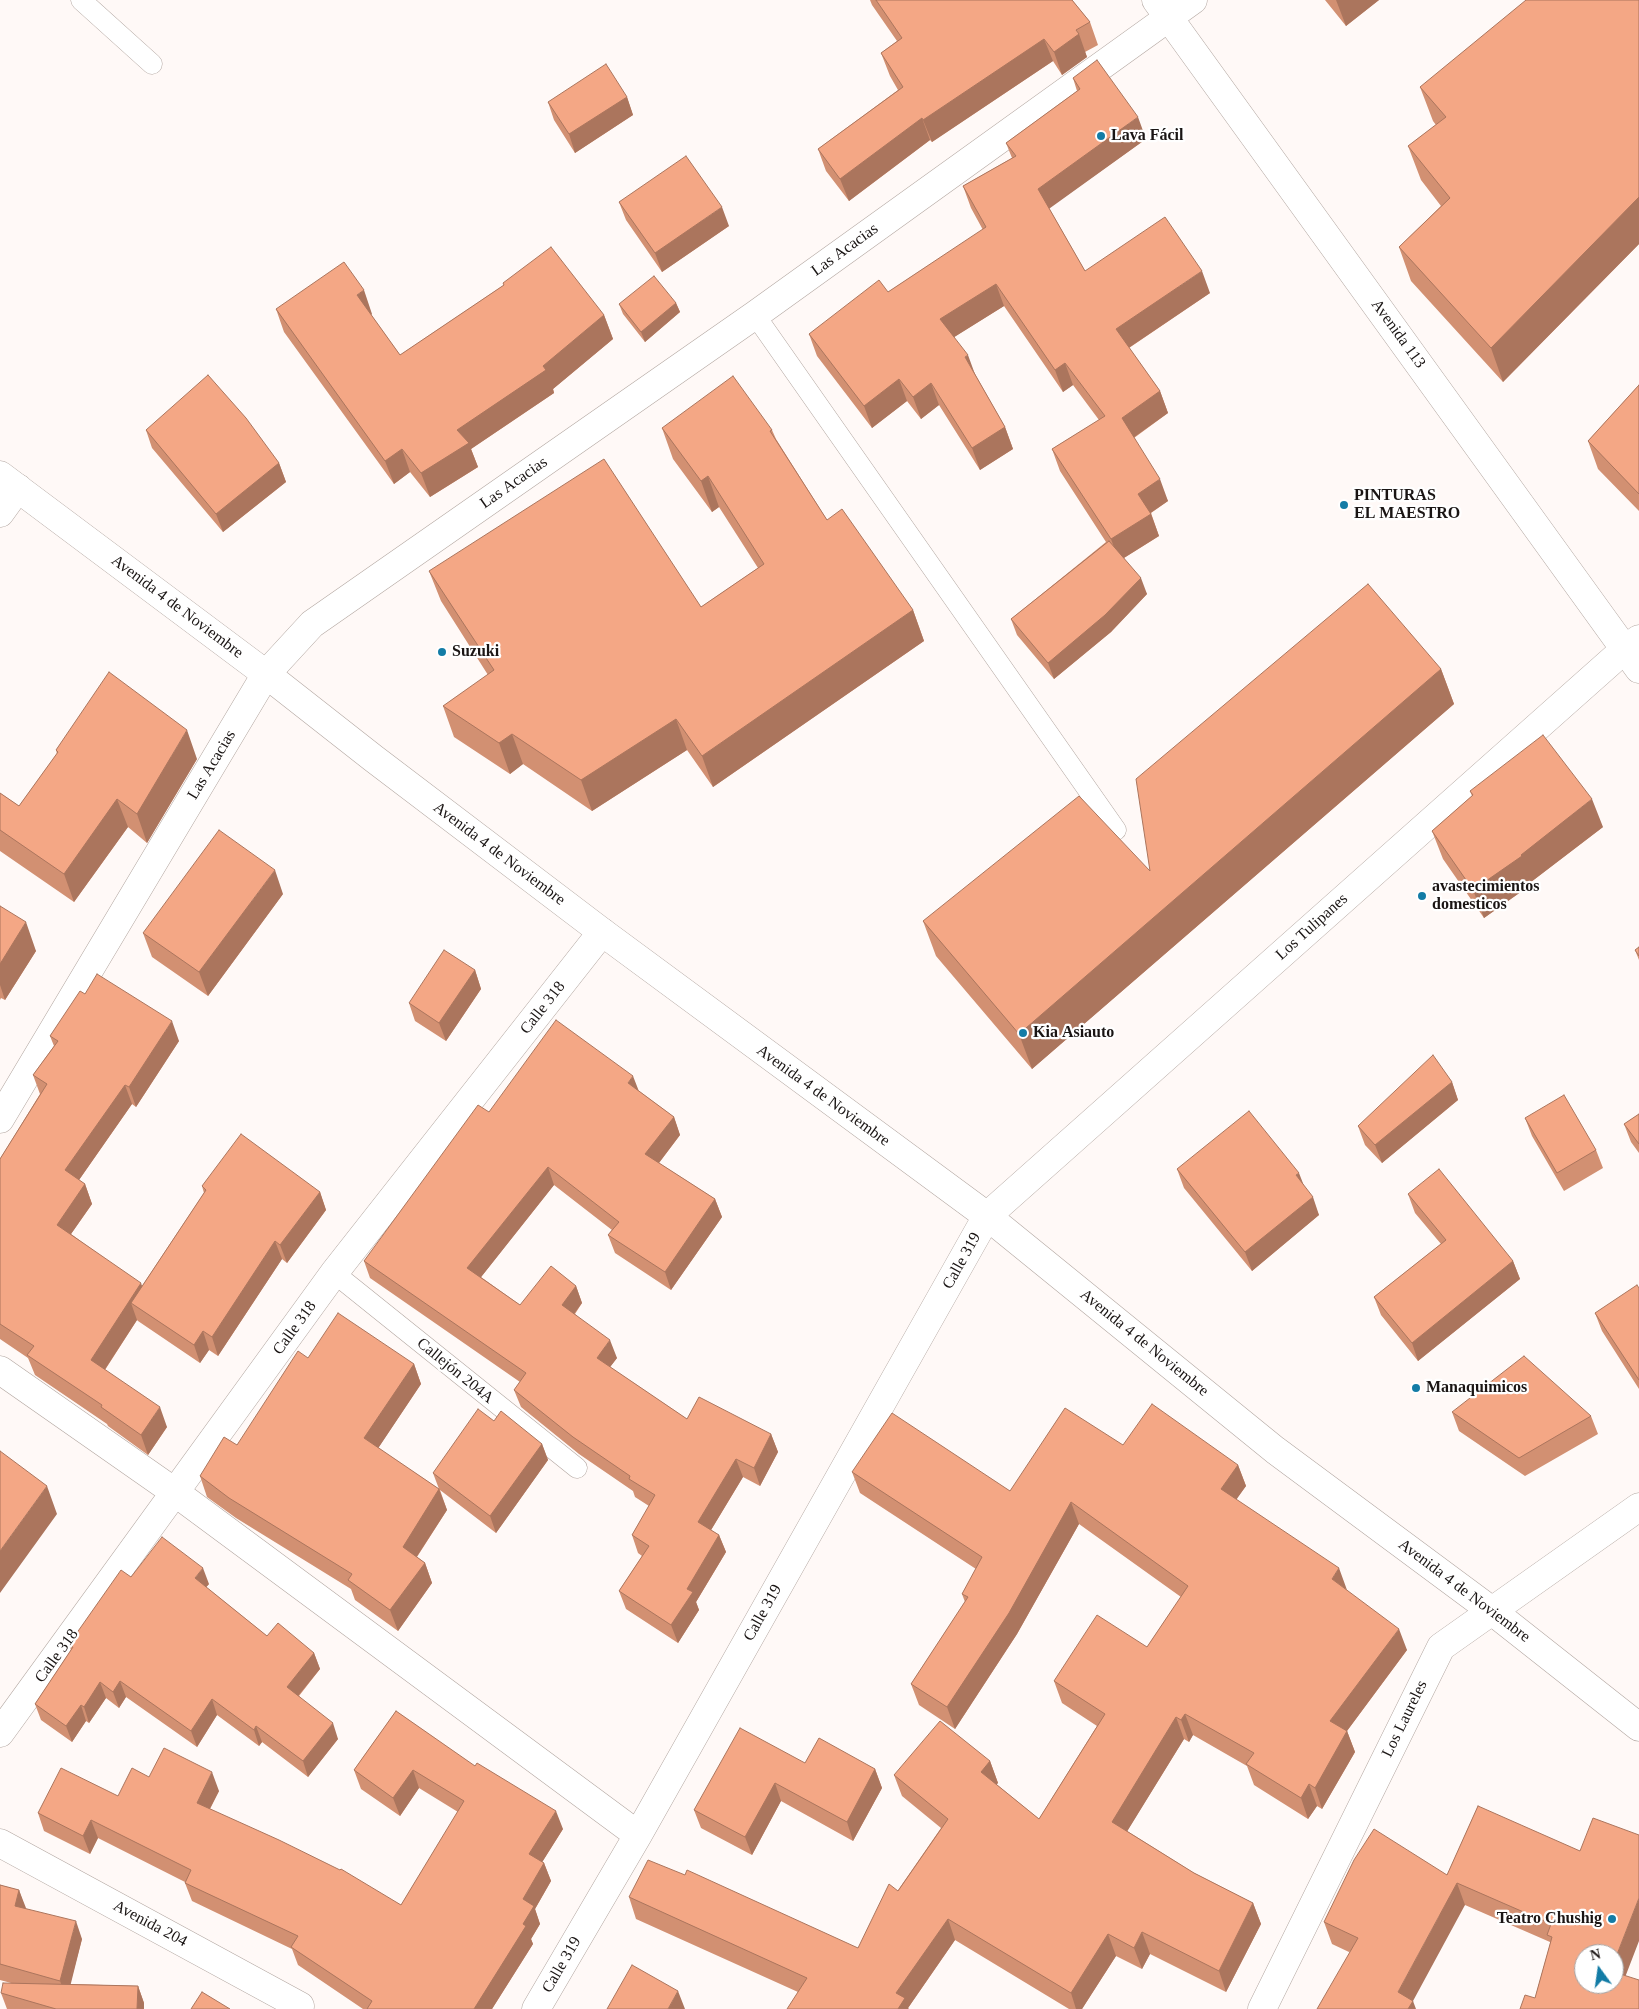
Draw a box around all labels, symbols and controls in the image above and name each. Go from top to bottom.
place label: Lava Fácil [1111,126,1183,146]
marker: Lava Fácil [1095,130,1107,142]
street label: Las Acacias [808,219,882,281]
street label: Avenida 113 [1367,296,1429,372]
street label: Las Acacias [477,453,551,513]
place label: PINTURAS EL MAESTRO [1354,486,1460,524]
marker: PINTURAS EL MAESTRO [1338,499,1350,511]
street label: Avenida 4 de Noviembre [107,551,247,663]
place label: Suzuki [452,642,499,662]
marker: Suzuki [436,646,448,658]
street label: Las Acacias [184,727,240,803]
street label: Avenida 4 de Noviembre [429,798,569,910]
place label: avastecimientos domesticos [1432,877,1540,915]
street label: Los Tulipanes [1272,890,1352,964]
marker: avastecimientos domesticos [1416,890,1428,902]
street label: Calle 318 [516,978,570,1038]
place label: Kia Asiauto [1033,1023,1114,1043]
marker: Kia Asiauto [1017,1027,1029,1039]
street label: Avenida 4 de Noviembre [753,1041,893,1151]
street label: Calle 319 [939,1229,985,1293]
street label: Avenida 4 de Noviembre [1076,1285,1212,1401]
street label: Calle 318 [269,1297,321,1359]
street label: Callejón 204A [413,1334,497,1408]
place label: Manaquimicos [1426,1378,1527,1398]
marker: Manaquimicos [1410,1382,1422,1394]
street label: Avenida 4 de Noviembre [1394,1535,1534,1647]
street label: Calle 319 [740,1581,786,1645]
street label: Calle 318 [31,1625,83,1687]
street label: Los Laureles [1378,1677,1432,1761]
street label: Avenida 204 [110,1897,190,1951]
place label: Teatro Chushig [1497,1909,1602,1929]
marker: Teatro Chushig [1606,1913,1618,1925]
street label: Calle 319 [538,1933,586,1997]
north arrow [1574,1944,1624,1994]
text: N [1589,1946,1602,1963]

